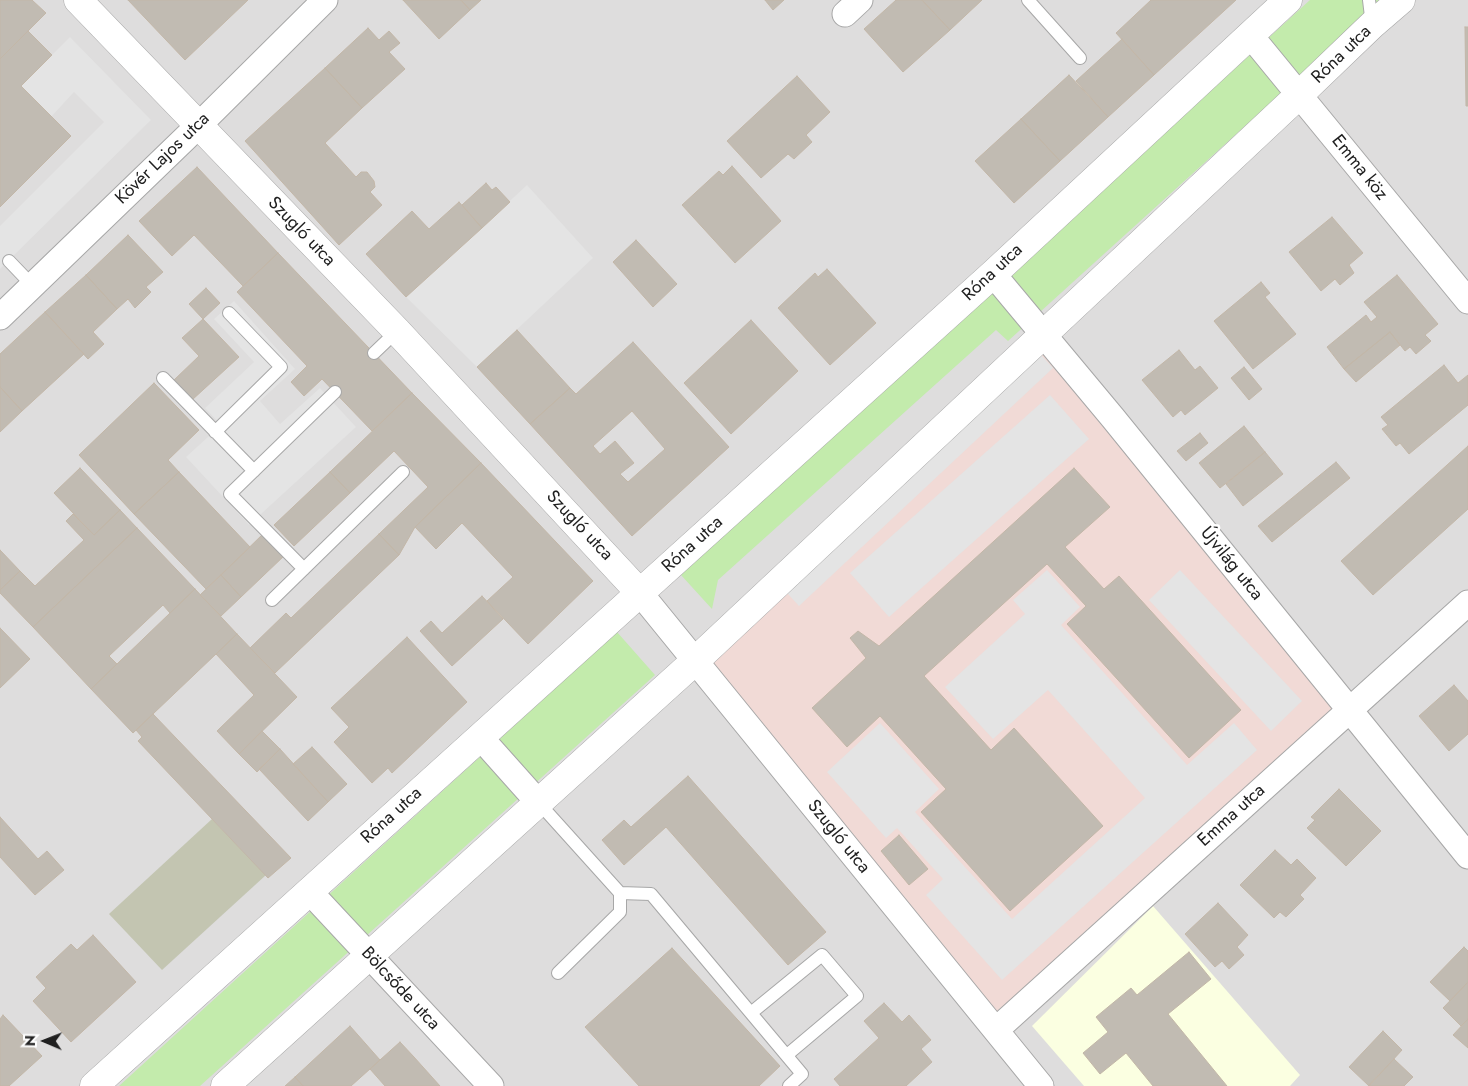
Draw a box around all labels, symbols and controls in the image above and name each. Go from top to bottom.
street label: Róna utca [1308,21,1376,89]
street label: Kövér Lajos utca [111,109,215,209]
street label: Emma köz [1326,131,1392,205]
street label: Szugló utca [263,193,339,271]
street label: Róna utca [958,240,1028,306]
street label: Szugló utca [541,486,617,566]
street label: Róna utca [658,512,728,578]
street label: Újvilág utca [1195,523,1267,605]
street label: Emma utca [1194,780,1270,852]
street label: Róna utca [357,783,427,849]
street label: Szugló utca [802,796,874,878]
street label: Bölcsőde utca [356,943,444,1035]
north arrow [20,1016,70,1066]
text: N [20,1035,40,1046]

